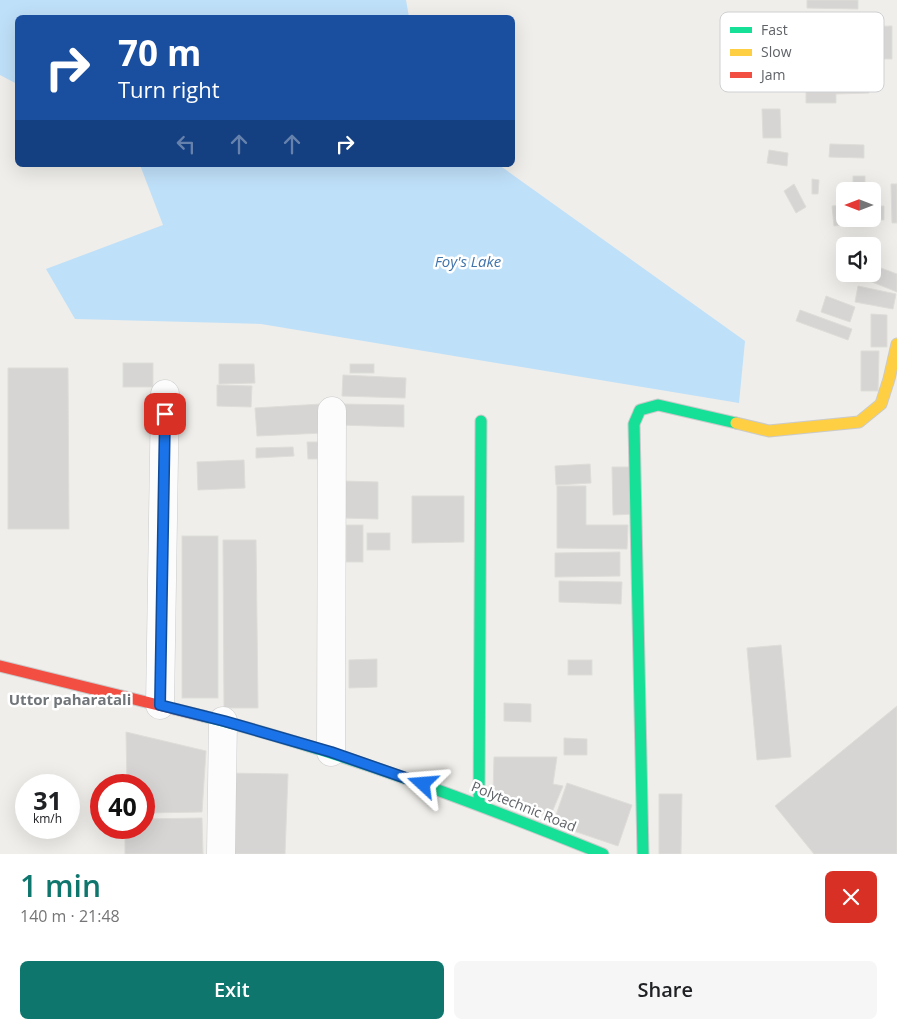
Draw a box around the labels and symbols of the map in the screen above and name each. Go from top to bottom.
legend [720,12,884,92]
text: Fast [761,20,788,39]
text: Slow [761,42,792,61]
text: Jam [759,65,786,84]
north arrow [836,182,881,228]
water label: Foy's Lake [435,251,502,271]
pin [144,393,186,435]
district label: Uttor paharatali [9,689,131,709]
position arrow [396,757,448,809]
speed limit sign: 40 [90,774,155,839]
street label: Polytechnic Road [469,776,579,836]

